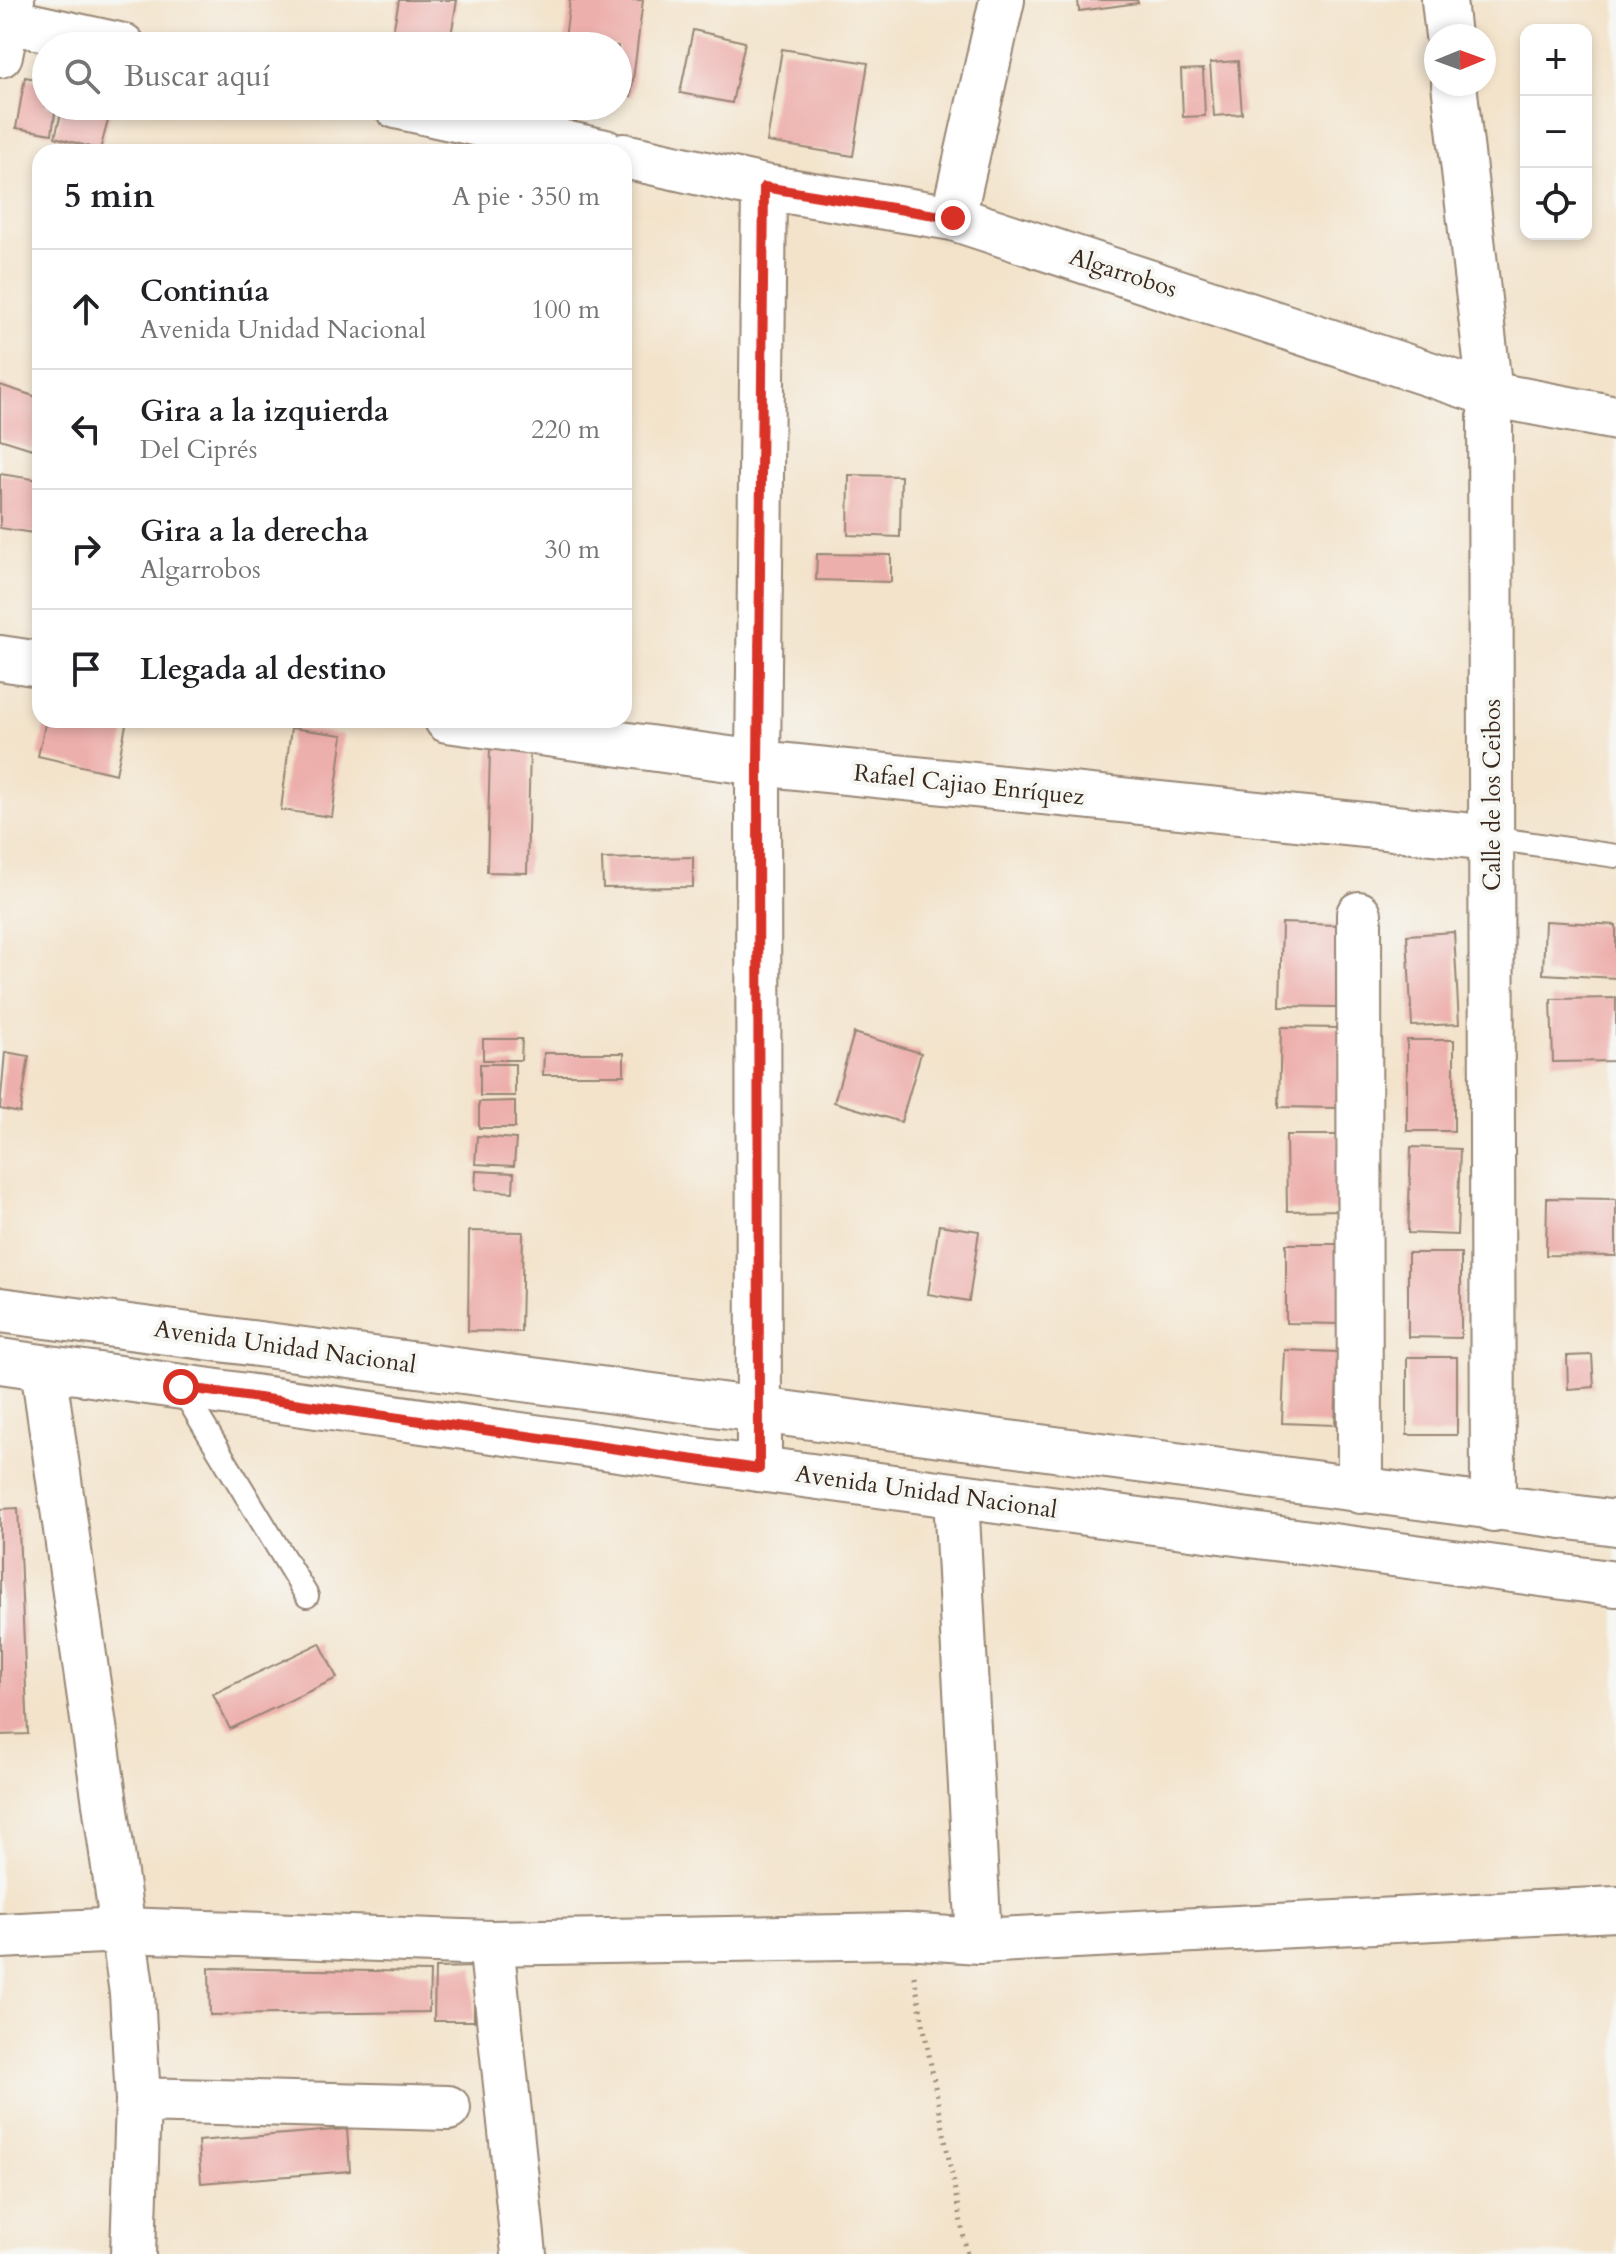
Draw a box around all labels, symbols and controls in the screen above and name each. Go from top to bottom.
north arrow [1424,24,1496,96]
map controls [1520,24,1592,240]
button: + [1520,24,1592,96]
search box [32,32,632,120]
icon: search [60,54,104,98]
text: Buscar aquí [124,56,270,97]
button: − [1520,96,1592,168]
button: locate [1520,168,1592,240]
text: 5 min [64,173,155,219]
text: A pie · 350 m [452,179,600,214]
route end [935,200,971,236]
street label: Algarrobos [1065,240,1181,306]
text: Continúa [140,271,270,312]
icon: ahead [64,287,108,331]
text: 100 m [531,292,600,327]
text: Avenida Unidad Nacional [140,312,426,347]
text: Gira a la izquierda [140,391,389,432]
icon: left [64,407,108,451]
text: 220 m [531,412,600,447]
text: Del Ciprés [140,432,258,467]
text: Gira a la derecha [140,511,369,552]
icon: right [64,527,108,571]
text: 30 m [544,532,600,567]
text: Algarrobos [140,552,261,587]
icon: arrive [64,647,108,691]
text: Llegada al destino [140,649,386,690]
street label: Calle de los Ceibos [1476,699,1509,891]
street label: Rafael Cajiao Enríquez [852,756,1086,814]
street label: Avenida Unidad Nacional [152,1312,418,1382]
route start [163,1369,199,1405]
street label: Avenida Unidad Nacional [793,1457,1059,1527]

